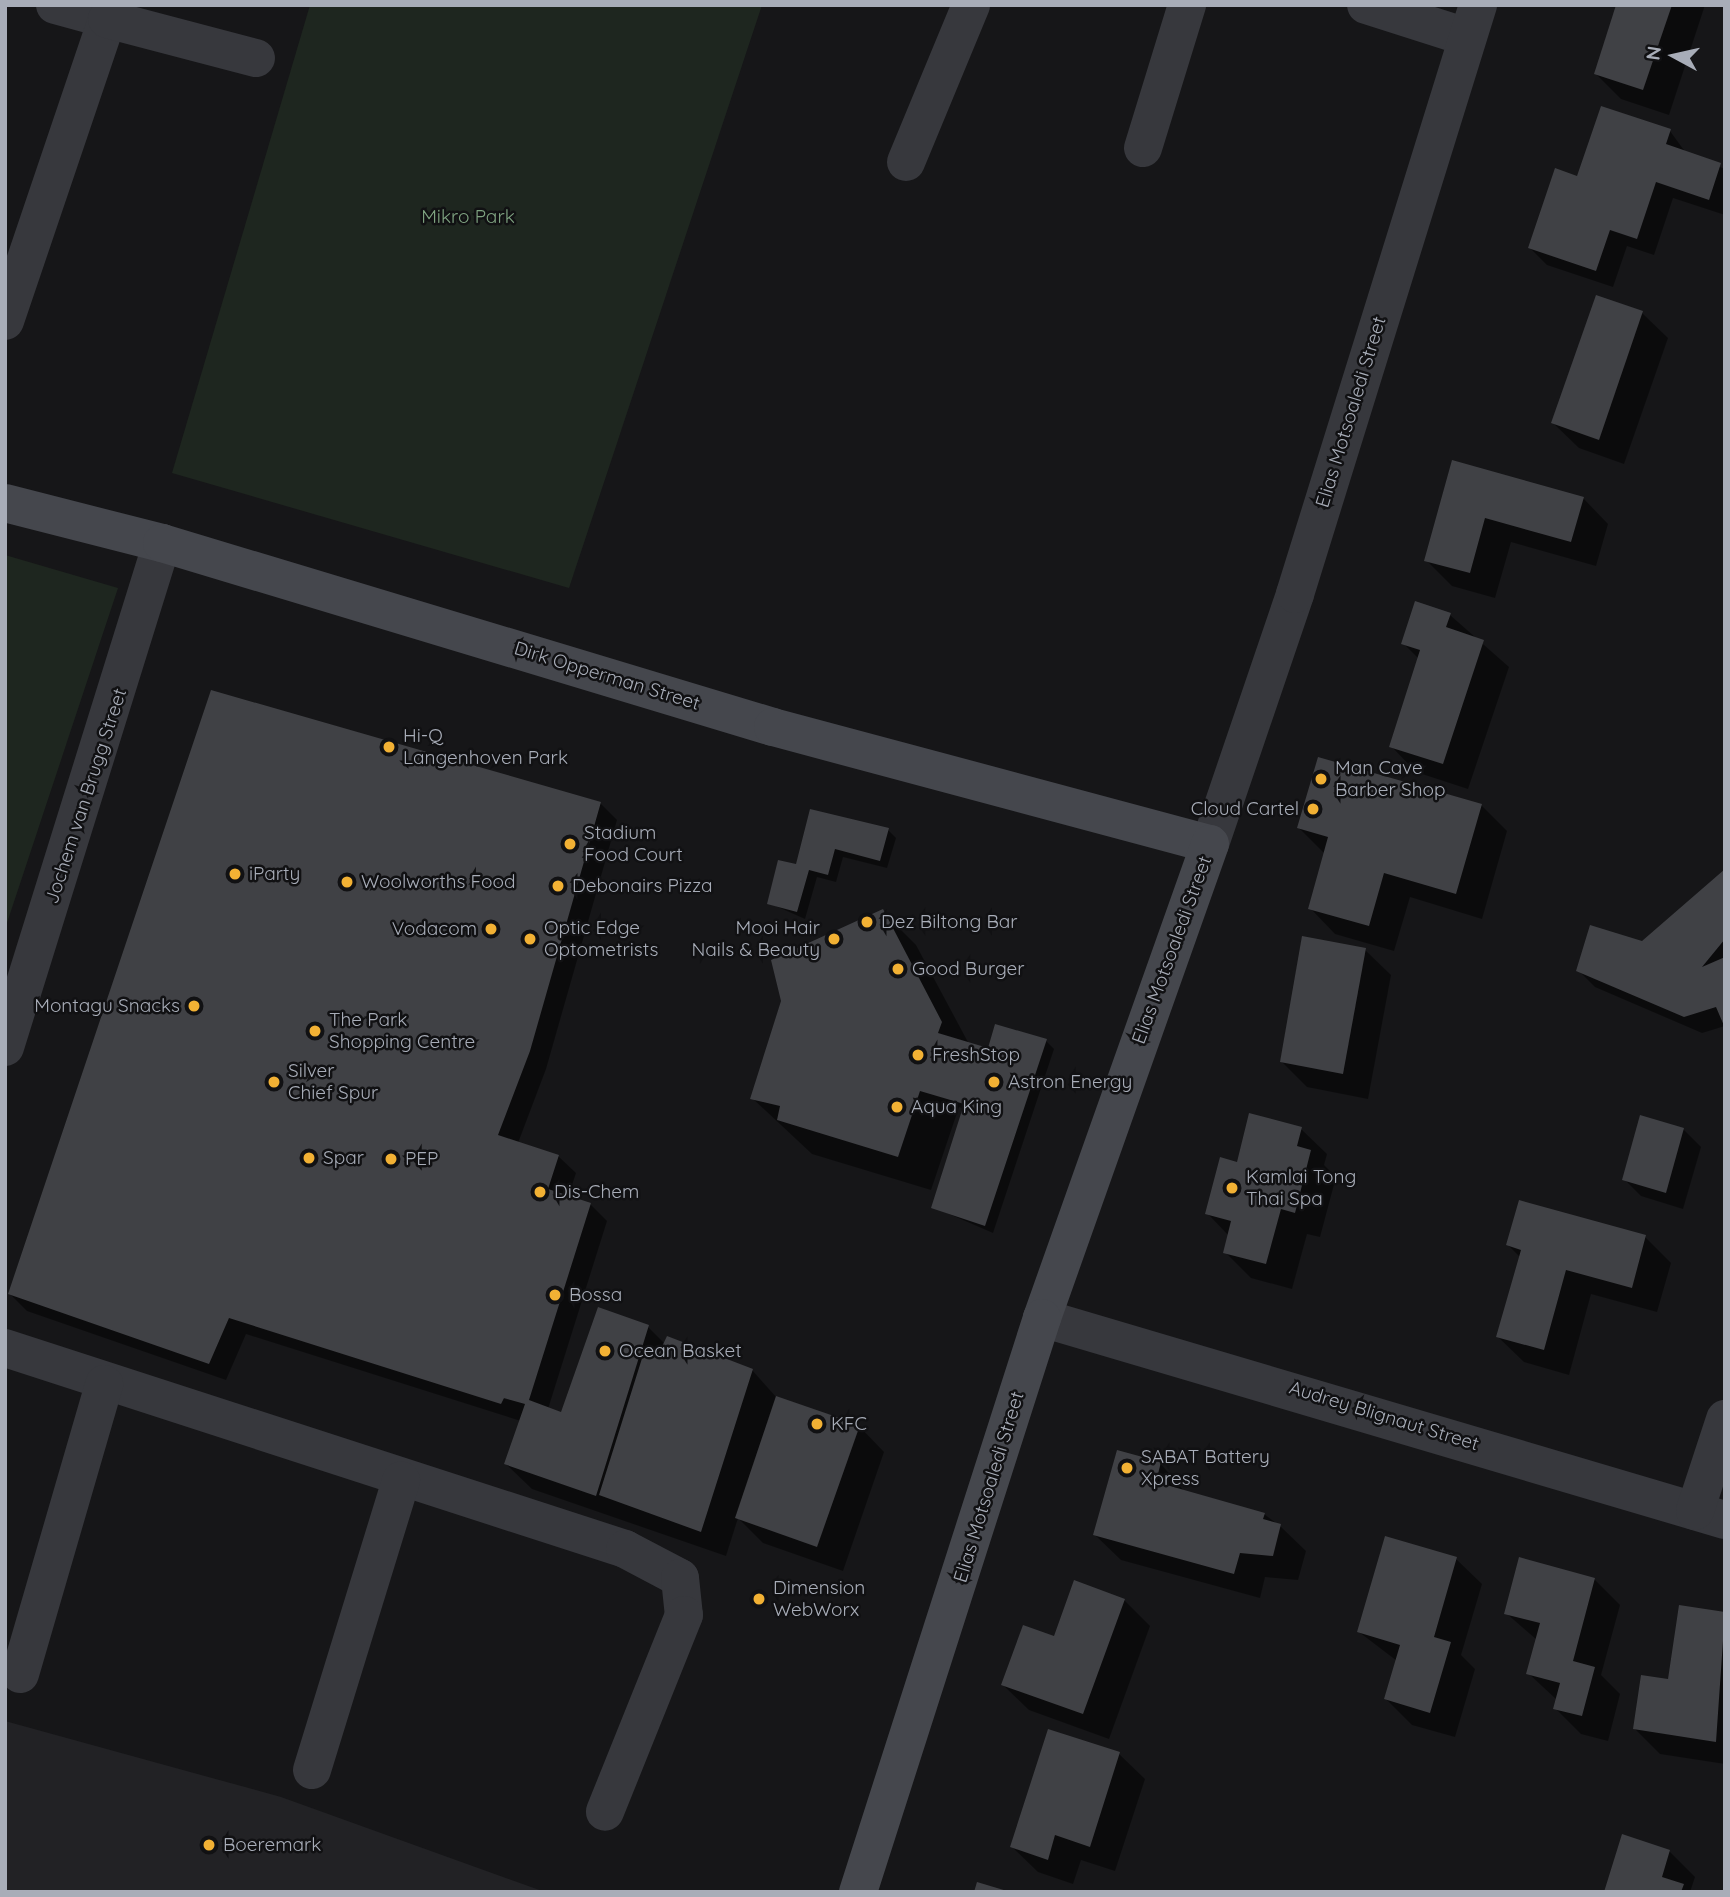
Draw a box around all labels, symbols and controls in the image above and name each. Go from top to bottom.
north arrow [1639,21,1709,91]
text: N [1640,44,1666,62]
park label: Mikro Park [421,206,515,228]
street label: Elias Motsoaledi Street [1311,314,1391,510]
street label: Dirk Opperman Street [511,637,703,715]
street label: Jochem van Brugg Street [40,685,132,907]
place label: Hi-Q Langenhoven Park [403,725,568,769]
marker: Hi-Q Langenhoven Park [381,739,397,755]
place label: Man Cave Barber Shop [1335,757,1445,801]
marker: Man Cave Barber Shop [1313,771,1329,787]
place label: Cloud Cartel [1191,798,1299,820]
marker: Cloud Cartel [1305,801,1321,817]
place label: Stadium Food Court [584,822,683,866]
marker: Stadium Food Court [562,836,578,852]
street label: Elias Motsoaledi Street [1127,853,1217,1047]
place label: iParty [249,863,300,885]
marker: iParty [227,866,243,882]
place label: Woolworths Food [361,871,515,893]
marker: Woolworths Food [339,874,355,890]
place label: Debonairs Pizza [572,875,713,897]
marker: Debonairs Pizza [550,878,566,894]
place label: Dez Biltong Bar [881,911,1018,933]
marker: Dez Biltong Bar [859,914,875,930]
place label: Optic Edge Optometrists [544,917,658,961]
place label: Mooi Hair Nails & Beauty [692,917,820,961]
place label: Vodacom [392,918,477,940]
marker: Vodacom [483,921,499,937]
marker: Optic Edge Optometrists [522,931,538,947]
marker: Mooi Hair Nails & Beauty [826,931,842,947]
place label: Good Burger [912,958,1025,980]
marker: Good Burger [890,961,906,977]
place label: Montagu Snacks [34,995,180,1017]
marker: Montagu Snacks [186,998,202,1014]
place label: The Park Shopping Centre [329,1009,475,1053]
marker: The Park Shopping Centre [307,1023,323,1039]
place label: FreshStop [932,1044,1020,1066]
marker: FreshStop [910,1047,926,1063]
place label: Silver Chief Spur [288,1060,378,1104]
place label: Astron Energy [1008,1071,1132,1093]
marker: Silver Chief Spur [266,1074,282,1090]
marker: Astron Energy [986,1074,1002,1090]
place label: Aqua King [911,1096,1002,1118]
marker: Aqua King [889,1099,905,1115]
place label: Spar [323,1147,364,1169]
place label: PEP [405,1148,438,1170]
marker: Spar [301,1150,317,1166]
marker: PEP [383,1151,399,1167]
place label: Kamlai Tong Thai Spa [1246,1166,1356,1210]
marker: Kamlai Tong Thai Spa [1224,1180,1240,1196]
place label: Dis-Chem [554,1181,639,1203]
marker: Dis-Chem [532,1184,548,1200]
place label: Bossa [569,1284,622,1306]
marker: Bossa [547,1287,563,1303]
place label: Ocean Basket [619,1340,742,1362]
marker: Ocean Basket [597,1343,613,1359]
street label: Audrey Blignaut Street [1286,1376,1482,1456]
street label: Elias Motsoaledi Street [949,1389,1029,1585]
place label: KFC [831,1413,867,1435]
marker: KFC [809,1416,825,1432]
place label: SABAT Battery Xpress [1141,1446,1270,1490]
marker: SABAT Battery Xpress [1119,1460,1135,1476]
place label: Dimension WebWorx [773,1577,865,1621]
marker: Dimension WebWorx [751,1591,767,1607]
place label: Boeremark [223,1834,322,1856]
marker: Boeremark [201,1837,217,1853]

